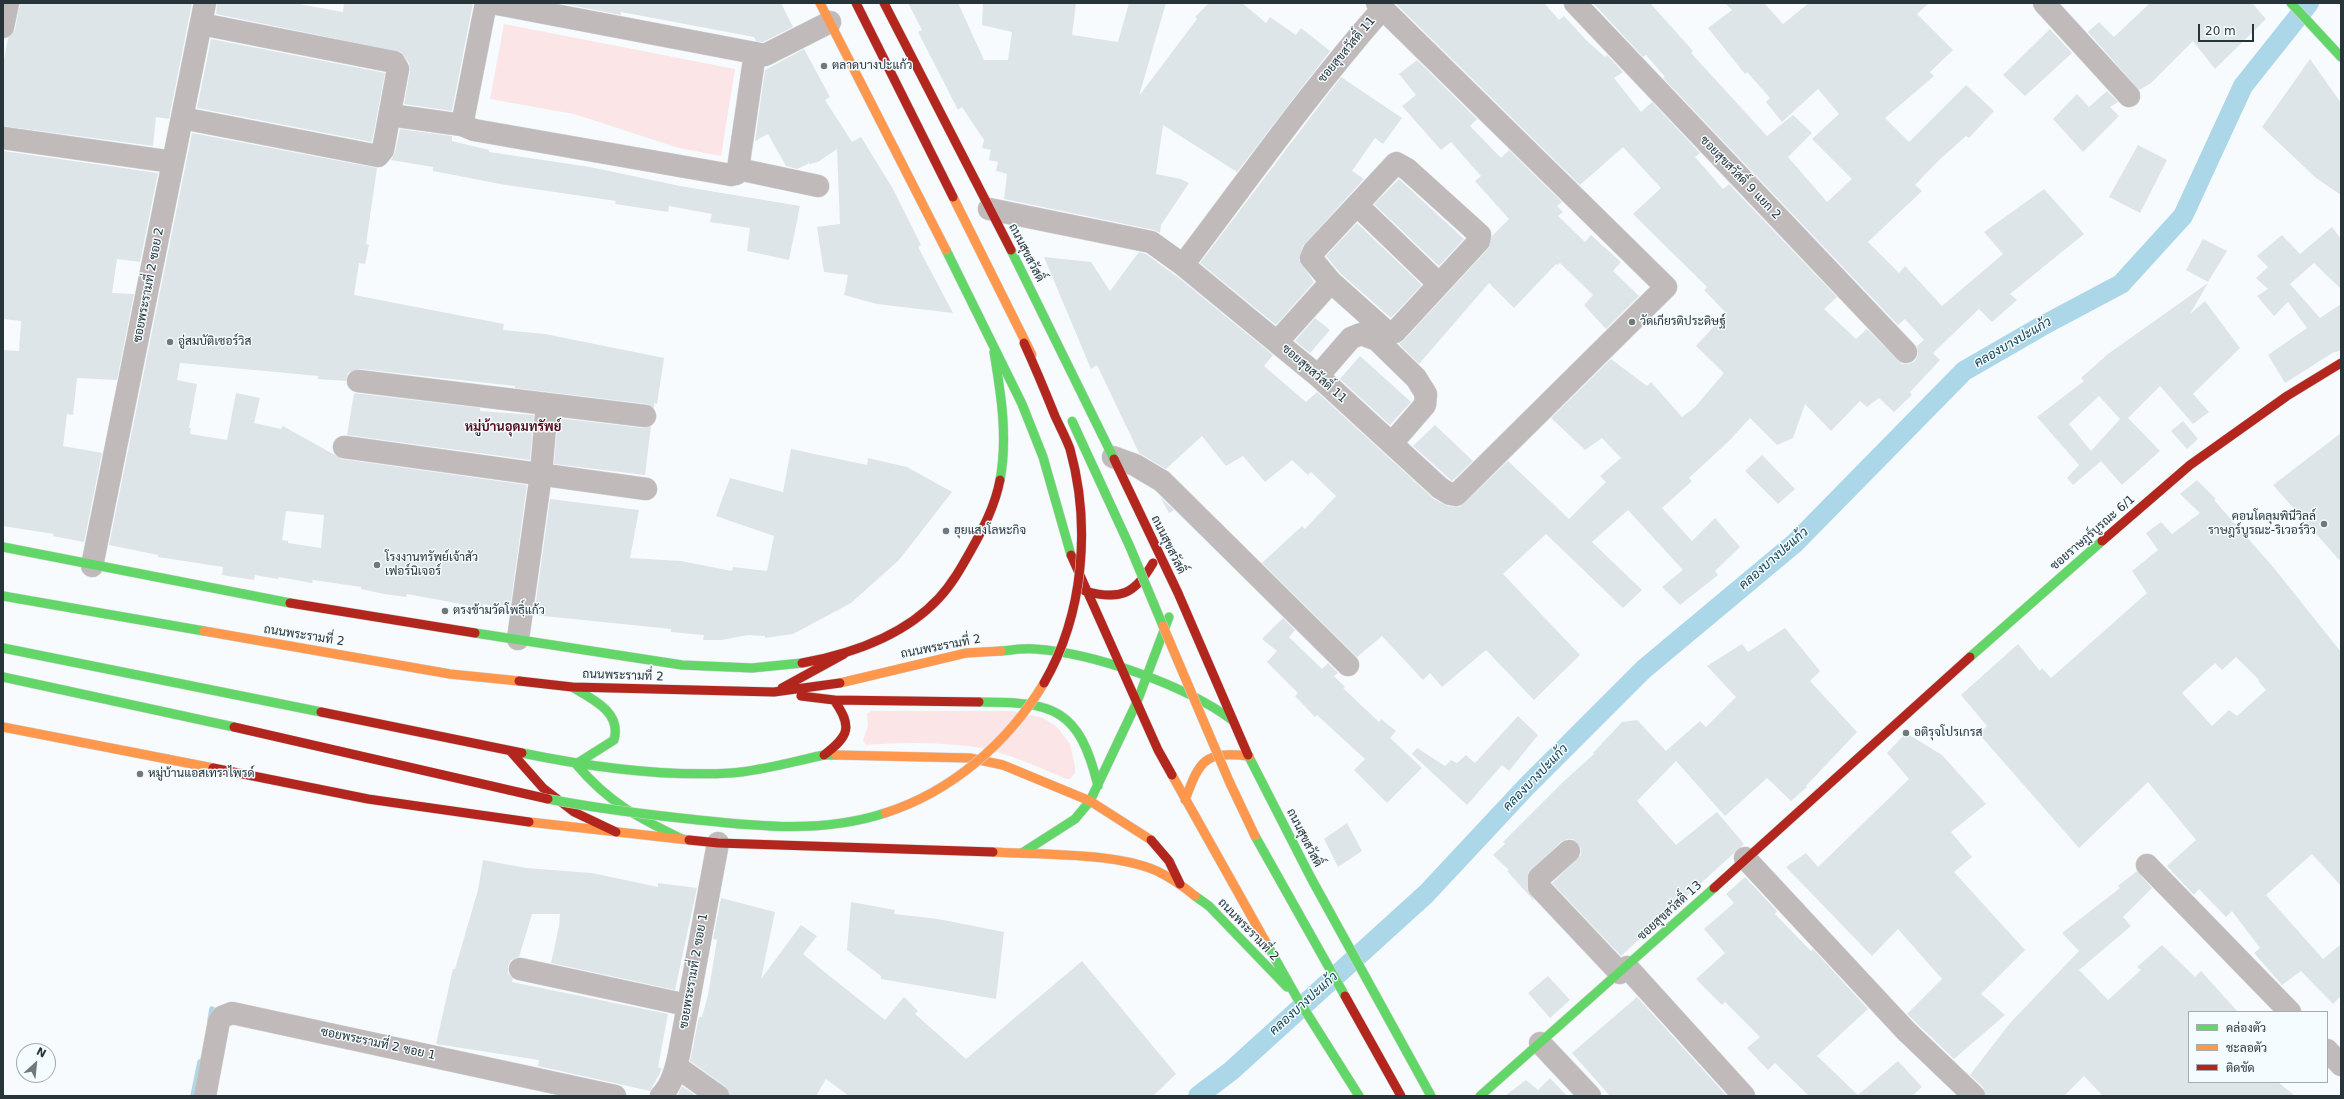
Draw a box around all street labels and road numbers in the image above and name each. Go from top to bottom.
street label: ซอยสุขสวัสดิ์ 11 [1315,14,1379,86]
street label: ซอยสุขสวัสดิ์ 9 แยก 2 [1697,133,1783,223]
street label: ถนนสุขสวัสดิ์ [1005,221,1047,285]
street label: ซอยพระรามที่ 2 ซอย 2 [131,226,167,344]
street label: ซอยสุขสวัสดิ์ 11 [1278,342,1350,406]
street label: ซอยราษฎร์บูรณะ 6/1 [2048,492,2138,574]
street label: ถนนสุขสวัสดิ์ [1148,513,1188,577]
street label: ถนนพระรามที่ 2 [263,623,345,649]
street label: ถนนพระรามที่ 2 [900,632,982,662]
street label: ถนนพระรามที่ 2 [582,667,664,685]
street label: ถนนสุขสวัสดิ์ [1283,806,1325,870]
street label: ซอยสุขสวัสดิ์ 13 [1635,878,1705,944]
street label: ถนนพระรามที่ 2 [1215,896,1281,964]
street label: ซอยพระรามที่ 2 ซอย 1 [677,912,711,1030]
street label: ซอยพระรามที่ 2 ซอย 1 [319,1025,437,1063]

